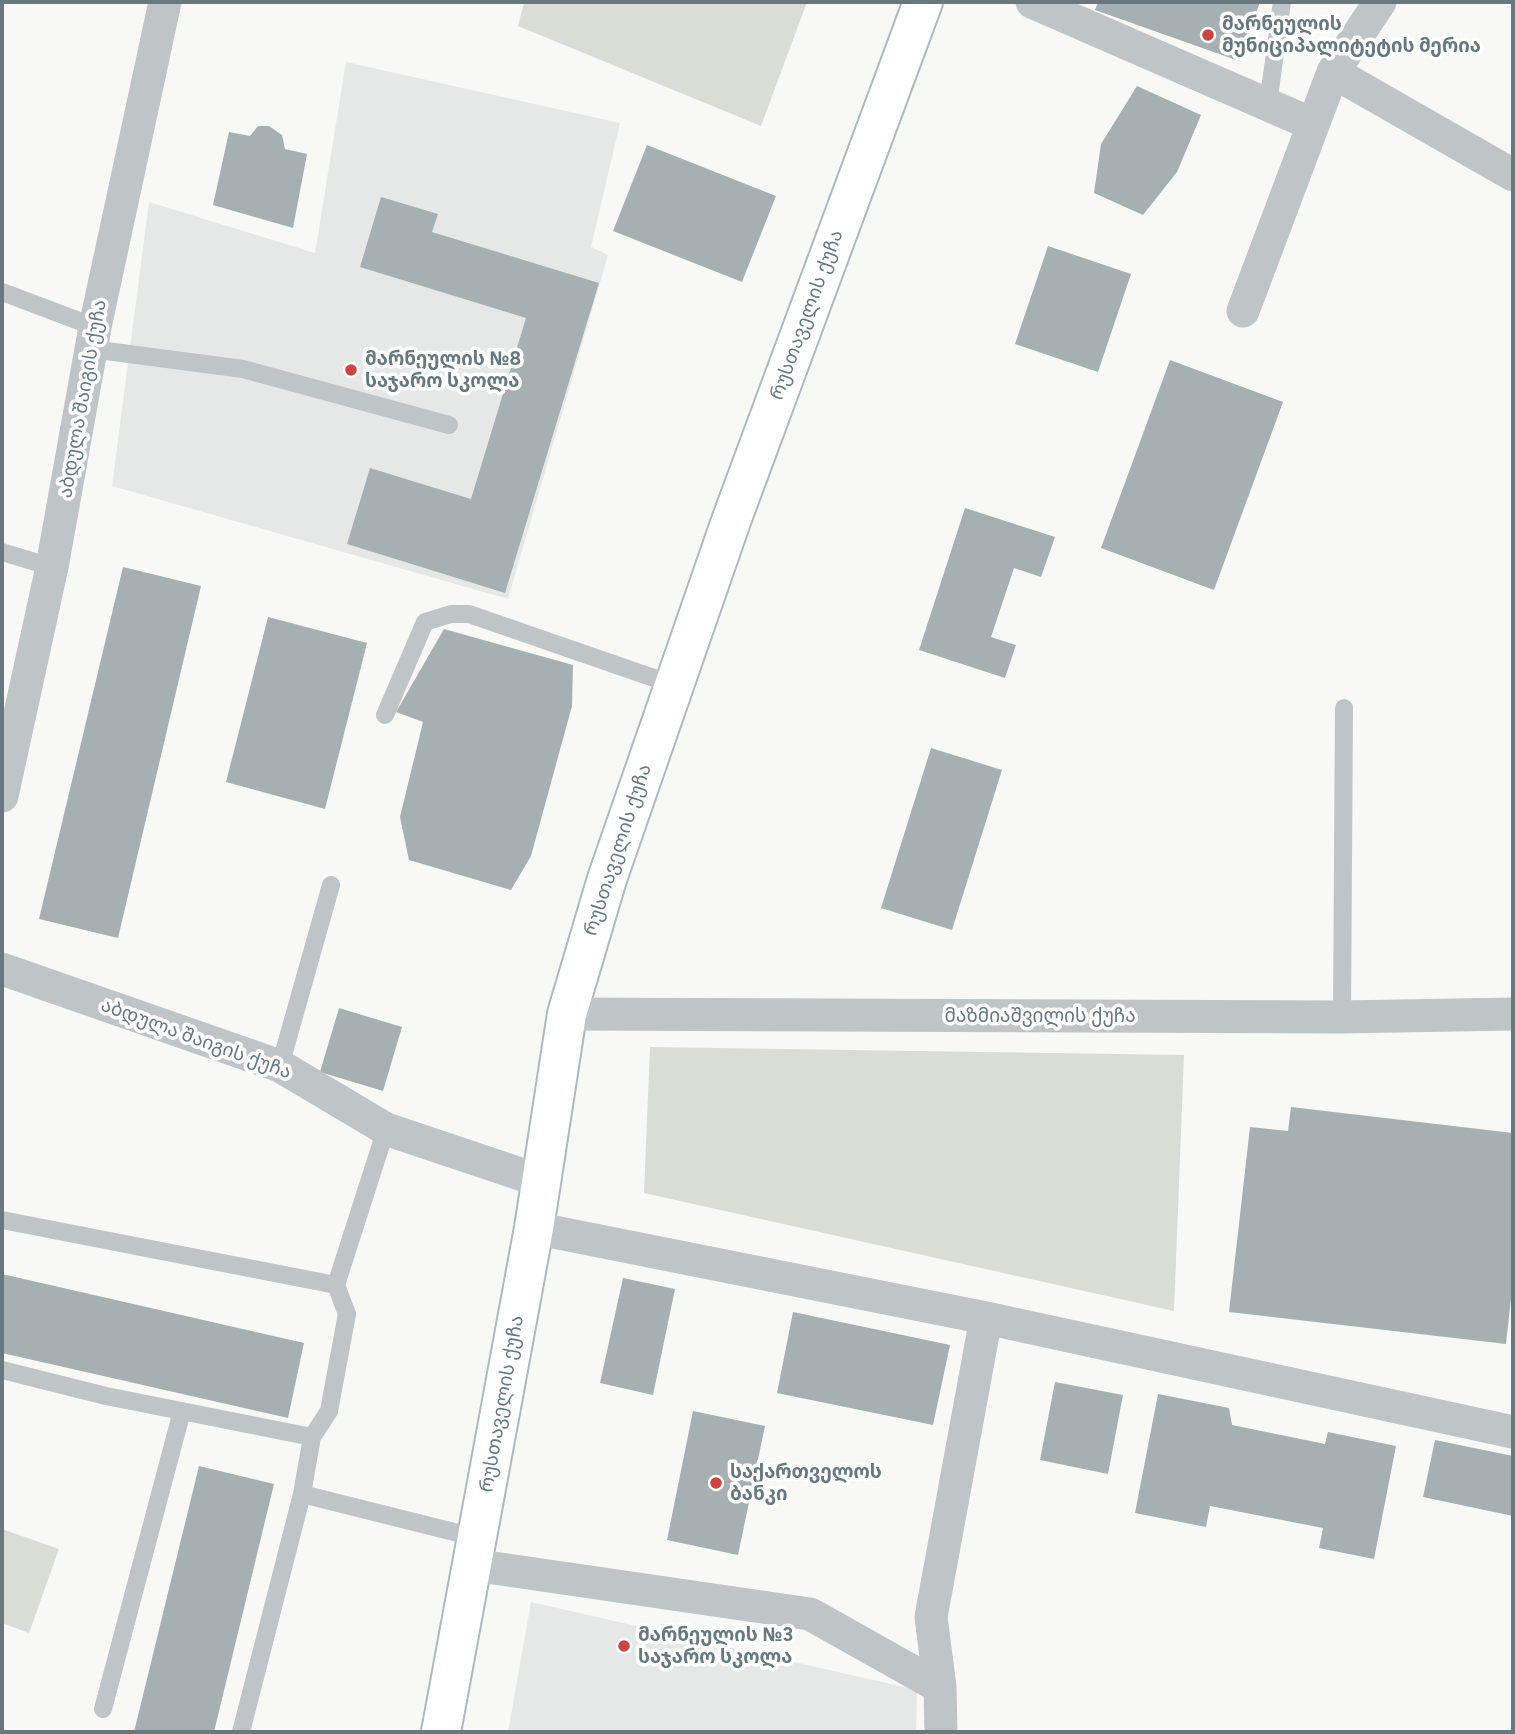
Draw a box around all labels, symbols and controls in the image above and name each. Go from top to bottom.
place label: მარნეულის მუნიციპალიტეტის მერია [1222,13,1481,57]
marker: მარნეულის მუნიციპალიტეტის მერია [1200,27,1216,43]
street label: რუსთაველის ქუჩა [766,227,848,403]
street label: აბდულა შაიგის ქუჩა [54,298,112,500]
place label: მარნეულის №8 საჯარო სკოლა [365,348,521,392]
marker: მარნეულის №8 საჯარო სკოლა [343,362,359,378]
street label: რუსთაველის ქუჩა [580,761,656,939]
street label: აბდულა შაიგის ქუჩა [98,994,294,1084]
street label: მაზმიაშვილის ქუჩა [944,1005,1136,1027]
street label: რუსთაველის ქუჩა [475,1314,529,1494]
place label: საქართველოს ბანკი [730,1461,882,1505]
marker: საქართველოს ბანკი [708,1475,724,1491]
place label: მარნეულის №3 საჯარო სკოლა [638,1624,793,1668]
marker: მარნეულის №3 საჯარო სკოლა [616,1638,632,1654]

